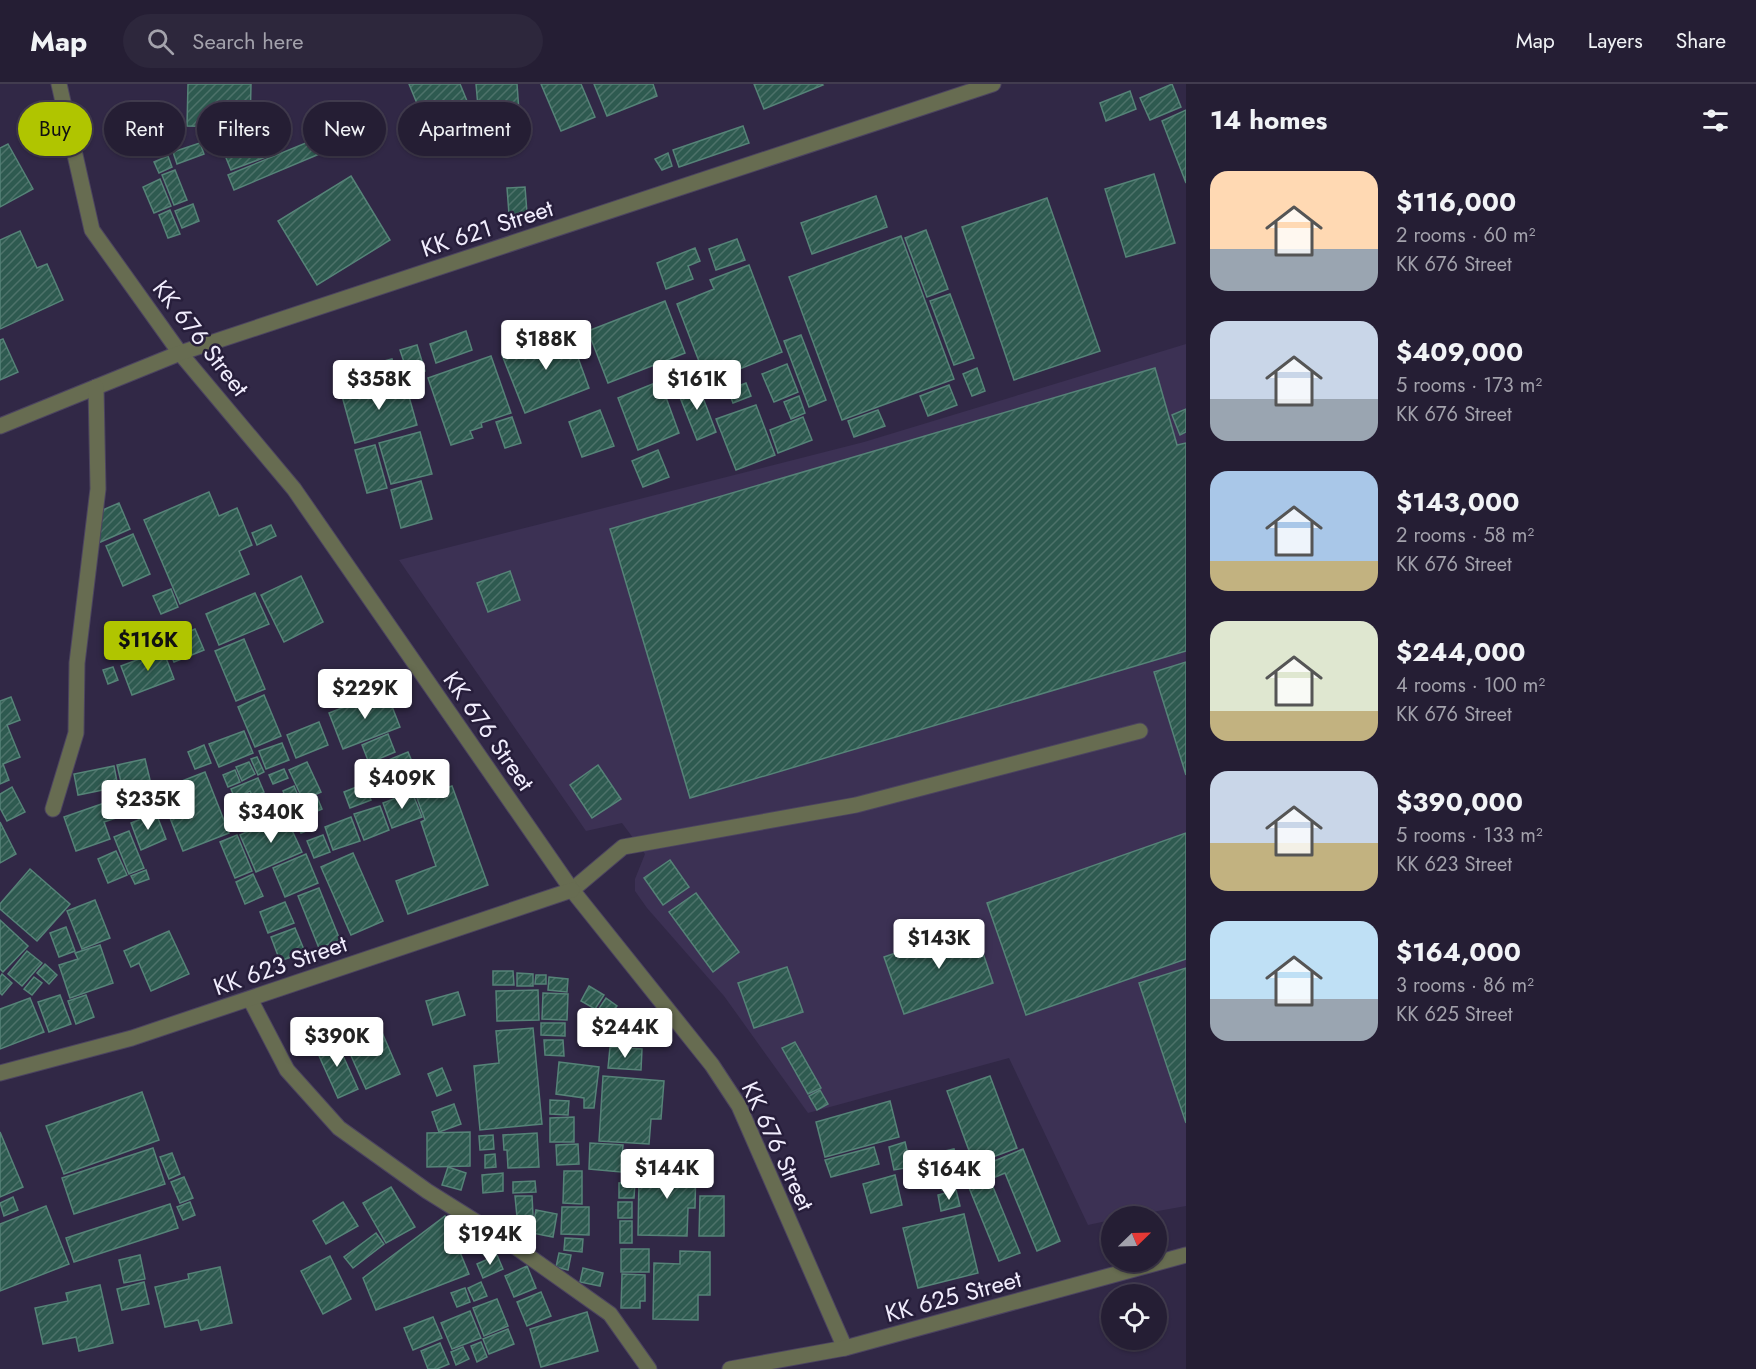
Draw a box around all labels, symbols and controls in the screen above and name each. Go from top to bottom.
search box [123,14,543,68]
text: Map [30,21,87,62]
icon: search [144,25,177,58]
text: Search here [192,25,304,57]
text: Map [1516,26,1555,56]
text: Layers [1588,26,1643,56]
text: Share [1676,26,1726,56]
text: 14 homes [1210,101,1327,139]
chip: Buy [18,102,92,156]
chip: Rent [104,102,185,156]
chip: Filters [197,102,291,156]
chip: New [303,102,386,156]
chip: Apartment [398,102,531,156]
icon: filters [1699,104,1732,137]
text: $116,000 [1396,183,1516,221]
street label: KK 621 Street [416,190,558,266]
icon: home [1258,195,1330,267]
text: 2 rooms · 60 m² [1396,221,1535,250]
text: KK 676 Street [1396,250,1512,279]
street label: KK 676 Street [144,272,258,404]
pin: $188K [504,320,588,371]
text: $188K [515,325,577,354]
text: $409,000 [1396,333,1523,371]
icon: home [1258,345,1330,417]
pin: $358K [337,360,421,411]
pin: $161K [655,360,739,411]
text: $358K [347,365,411,394]
text: $161K [667,365,727,394]
text: 5 rooms · 173 m² [1396,371,1542,400]
text: KK 676 Street [1396,400,1512,429]
text: $143,000 [1396,483,1519,521]
icon: home [1258,495,1330,567]
text: 2 rooms · 58 m² [1396,521,1534,550]
text: KK 676 Street [1396,550,1512,579]
pin: $116K [106,621,190,672]
text: $116K [118,626,178,655]
text: $244,000 [1396,633,1526,671]
icon: home [1258,645,1330,717]
street label: KK 676 Street [435,664,543,798]
pin: $229K [323,669,407,720]
text: 4 rooms · 100 m² [1396,671,1545,700]
text: $229K [332,674,398,703]
text: KK 676 Street [1396,700,1512,729]
pin: $409K [360,759,444,810]
text: $409K [369,764,436,793]
pin: $235K [106,780,190,831]
text: $390,000 [1396,783,1523,821]
text: $235K [116,785,180,814]
pin: $340K [229,793,313,844]
icon: home [1258,795,1330,867]
text: $340K [238,798,304,827]
text: 5 rooms · 133 m² [1396,821,1543,850]
text: KK 623 Street [1396,850,1512,879]
pin: $143K [897,919,981,970]
text: $143K [908,924,970,953]
street label: KK 623 Street [208,926,352,1004]
text: $164,000 [1396,933,1521,971]
icon: home [1258,945,1330,1017]
text: 3 rooms · 86 m² [1396,971,1534,1000]
text: KK 625 Street [1396,1000,1513,1029]
pin: $244K [583,1008,667,1059]
text: $244K [591,1013,659,1042]
pin: $390K [295,1017,379,1068]
text: $390K [304,1022,370,1051]
street label: KK 676 Street [733,1076,823,1217]
pin: $144K [625,1149,709,1200]
pin: $164K [907,1150,991,1201]
text: $144K [635,1154,699,1183]
text: $164K [917,1155,981,1184]
north arrow [1101,1206,1167,1272]
map controls [1101,1206,1167,1350]
pin: $194K [448,1215,532,1266]
text: $194K [458,1220,522,1249]
street label: KK 625 Street [881,1261,1025,1331]
button: locate [1101,1284,1167,1350]

